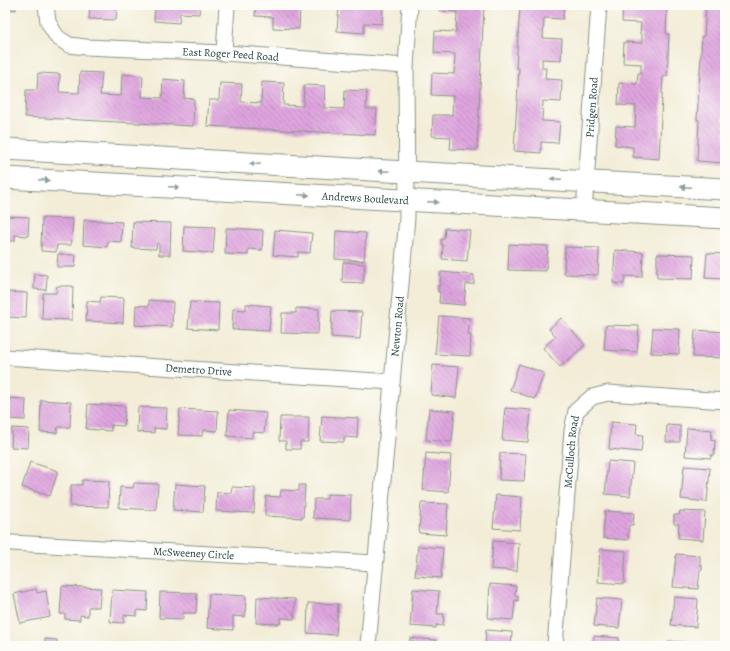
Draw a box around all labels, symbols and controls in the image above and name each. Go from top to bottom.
street label: East Roger Peed Road [182,44,280,65]
street label: Pridgen Road [582,76,602,138]
one-way arrow [249,160,261,167]
one-way arrow [377,168,390,174]
one-way arrow [550,176,562,183]
one-way arrow [38,177,50,184]
one-way arrow [680,183,692,190]
one-way arrow [168,184,180,191]
street label: Andrews Boulevard [321,189,409,208]
one-way arrow [298,191,310,198]
one-way arrow [427,199,439,206]
street label: Newton Road [387,295,408,357]
street label: Demetro Drive [165,360,233,380]
street label: McCulloch Road [561,414,583,489]
street label: McSweeney Circle [153,544,235,563]

